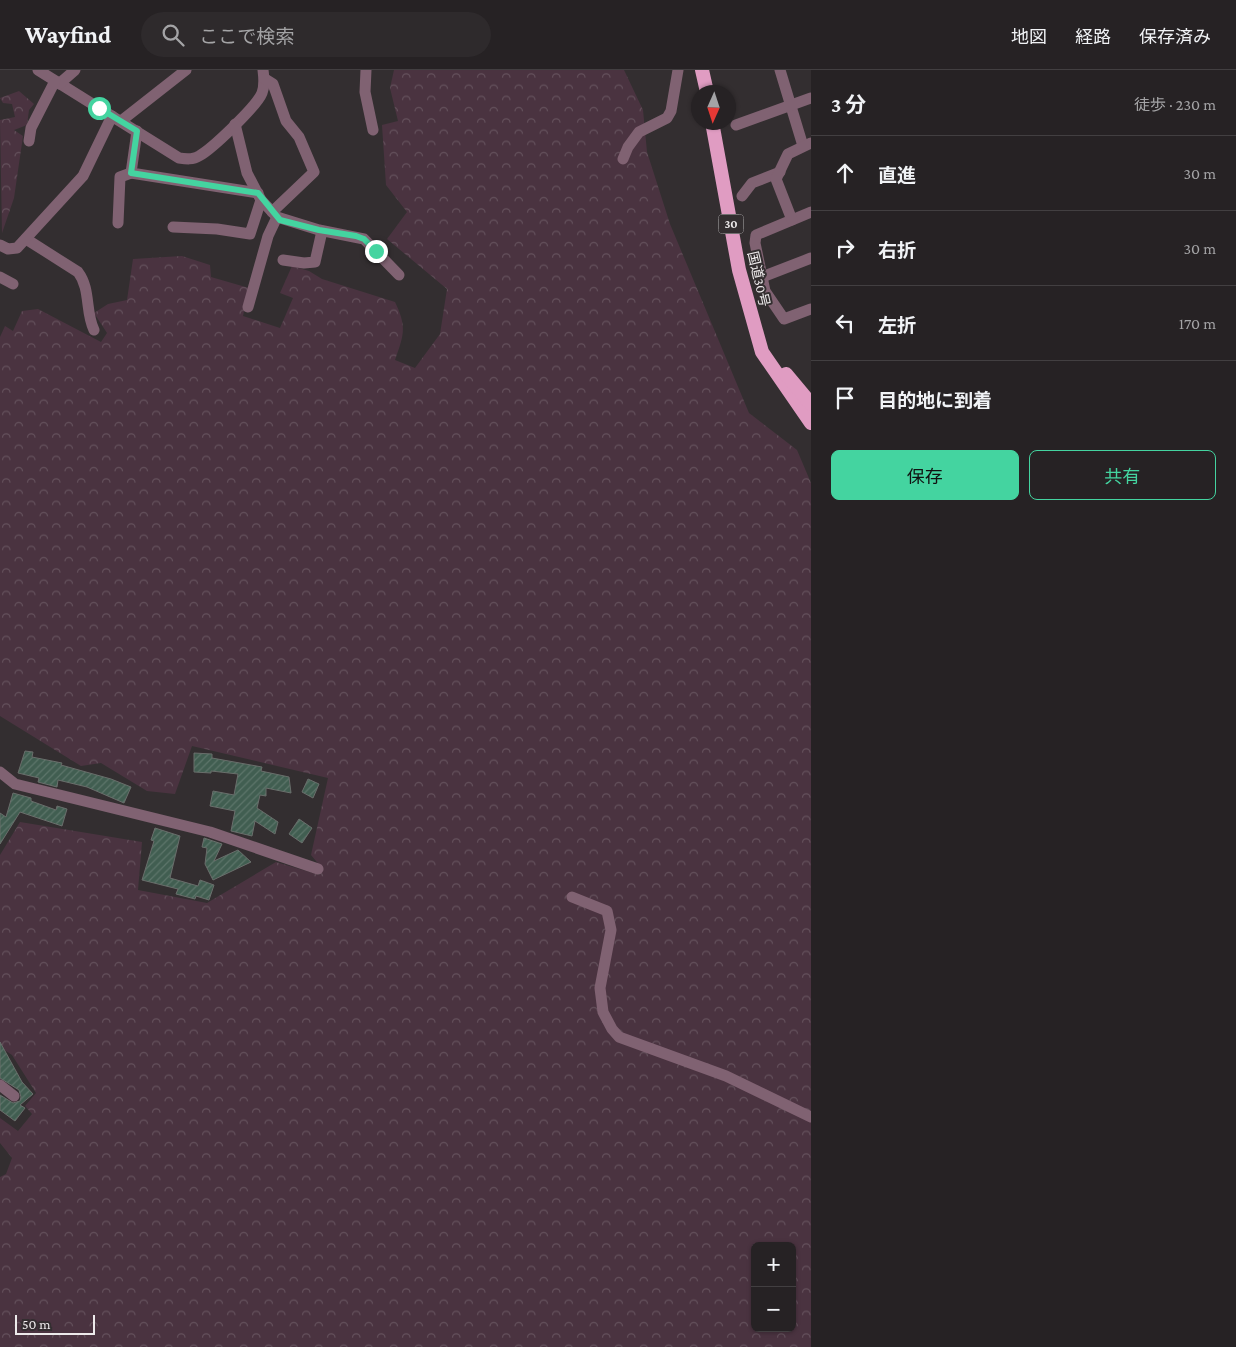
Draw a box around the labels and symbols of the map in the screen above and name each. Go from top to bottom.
north arrow [691,85,736,130]
route start [88,97,111,120]
road number: 30 [718,214,744,234]
route end [365,240,388,263]
street label: 国道30号 [745,250,773,308]
scale bar [15,1312,95,1335]

